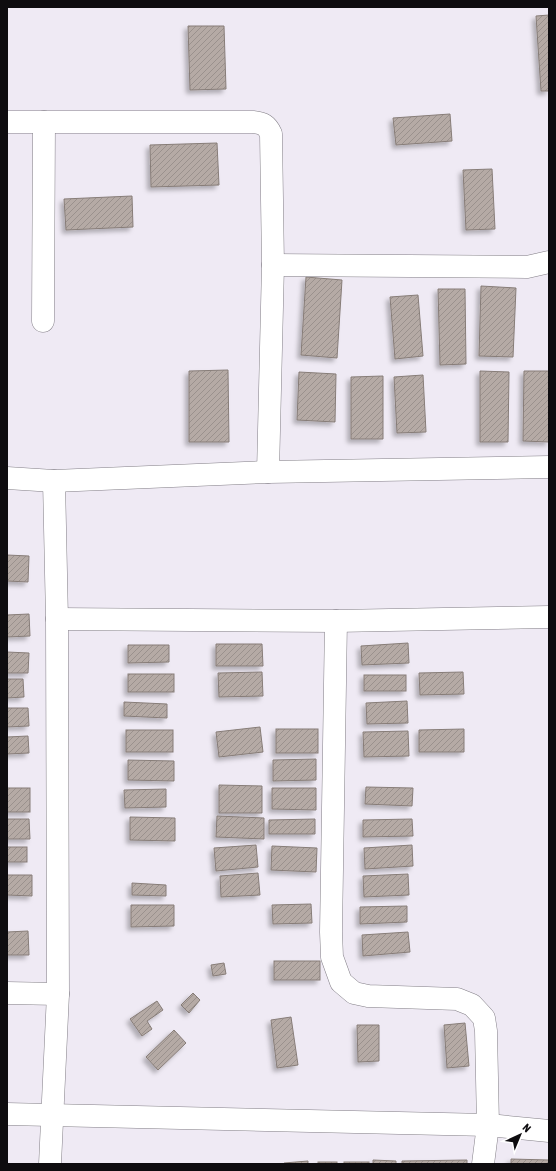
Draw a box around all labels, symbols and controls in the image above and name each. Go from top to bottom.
north arrow [500,1115,540,1155]
text: N [520,1121,533,1134]

